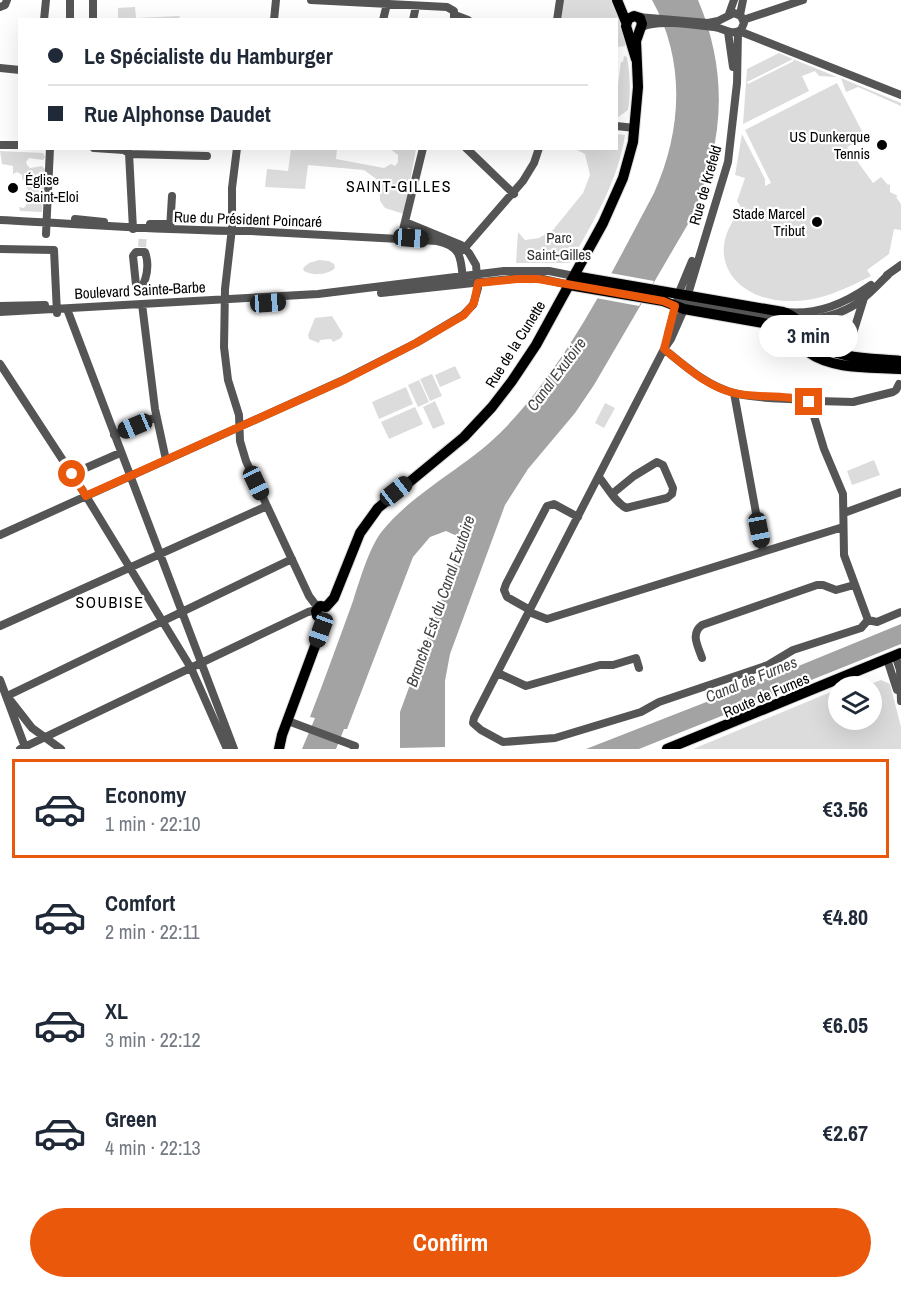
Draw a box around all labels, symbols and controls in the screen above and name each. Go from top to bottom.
text: Le Spécialiste du Hamburger [84,41,333,71]
text: Rue Alphonse Daudet [84,99,271,129]
place label: US Dunkerque Tennis [789,126,870,164]
marker: US Dunkerque Tennis [875,138,889,152]
street label: Rue de Krefeld [684,143,726,227]
place label: Église Saint-Eloi [25,169,79,207]
district label: SAINT-GILLES [346,175,452,197]
marker: Église Saint-Eloi [6,181,20,195]
place label: Stade Marcel Tribut [733,203,806,241]
street label: Rue du Président Poincaré [173,206,323,232]
marker: Stade Marcel Tribut [810,215,824,229]
park label: Parc Saint-Gilles [527,227,591,265]
car [392,228,430,248]
street label: Boulevard Sainte-Barbe [74,276,206,304]
car [249,293,287,313]
street label: Rue de la Cunette [480,296,550,392]
callout: 3 min [760,315,858,357]
text: 3 min [787,322,830,349]
water label: Canal Exutoire [521,333,591,415]
route end [795,388,822,415]
car [115,411,155,441]
route start [58,460,85,487]
car [240,463,272,503]
car [376,473,416,509]
car [747,511,771,549]
water label: Branche Est du Canal Exutoire [400,512,480,690]
district label: SOUBISE [76,591,144,613]
car [306,610,336,650]
water label: Canal de Furnes [702,650,800,707]
street label: Route de Furnes [720,667,812,723]
map controls [828,676,882,730]
button: layers [828,676,882,730]
text: Economy [105,780,186,810]
icon: car [33,782,87,836]
text: €3.56 [823,794,868,824]
text: 1 min · 22:10 [105,810,201,837]
text: Comfort [105,888,175,918]
icon: car [33,890,87,944]
text: €4.80 [823,902,868,932]
text: 2 min · 22:11 [105,918,200,945]
text: XL [105,996,128,1026]
icon: car [33,998,87,1052]
text: €6.05 [823,1010,868,1040]
text: 3 min · 22:12 [105,1026,201,1053]
text: Green [105,1104,157,1134]
icon: car [33,1106,87,1160]
text: €2.67 [823,1118,868,1148]
text: 4 min · 22:13 [105,1134,201,1161]
button: Confirm [30,1208,871,1277]

